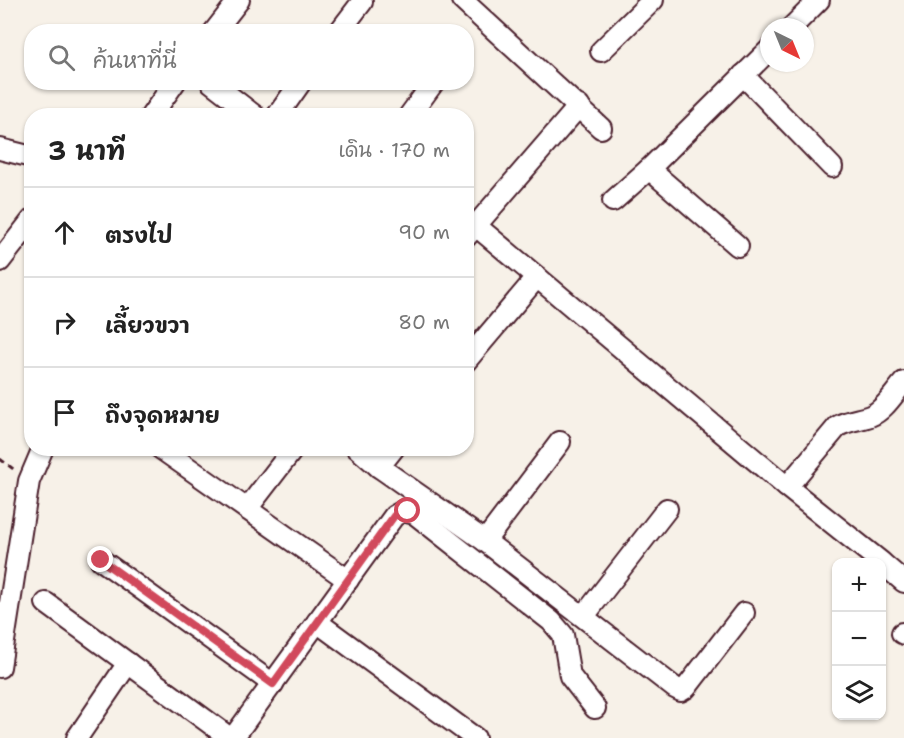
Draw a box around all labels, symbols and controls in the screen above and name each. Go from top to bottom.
north arrow [760,18,814,72]
search box [24,24,474,90]
icon: search [45,41,78,74]
text: ค้นหาที่นี่ [93,46,177,75]
text: 3 นาที [48,133,125,168]
text: เดิน · 170 m [338,137,450,163]
icon: ahead [48,216,81,249]
text: 90 m [398,219,450,245]
text: ตรงไป [105,221,173,250]
icon: right [48,306,81,339]
text: 80 m [398,309,450,335]
text: เลี้ยวขวา [105,311,189,340]
icon: arrive [48,396,81,429]
text: ถึงจุดหมาย [105,401,220,430]
route start [394,497,420,523]
route end [87,546,113,572]
map controls [832,558,886,720]
button: + [832,558,886,612]
button: − [832,612,886,666]
button: layers [832,666,886,720]

